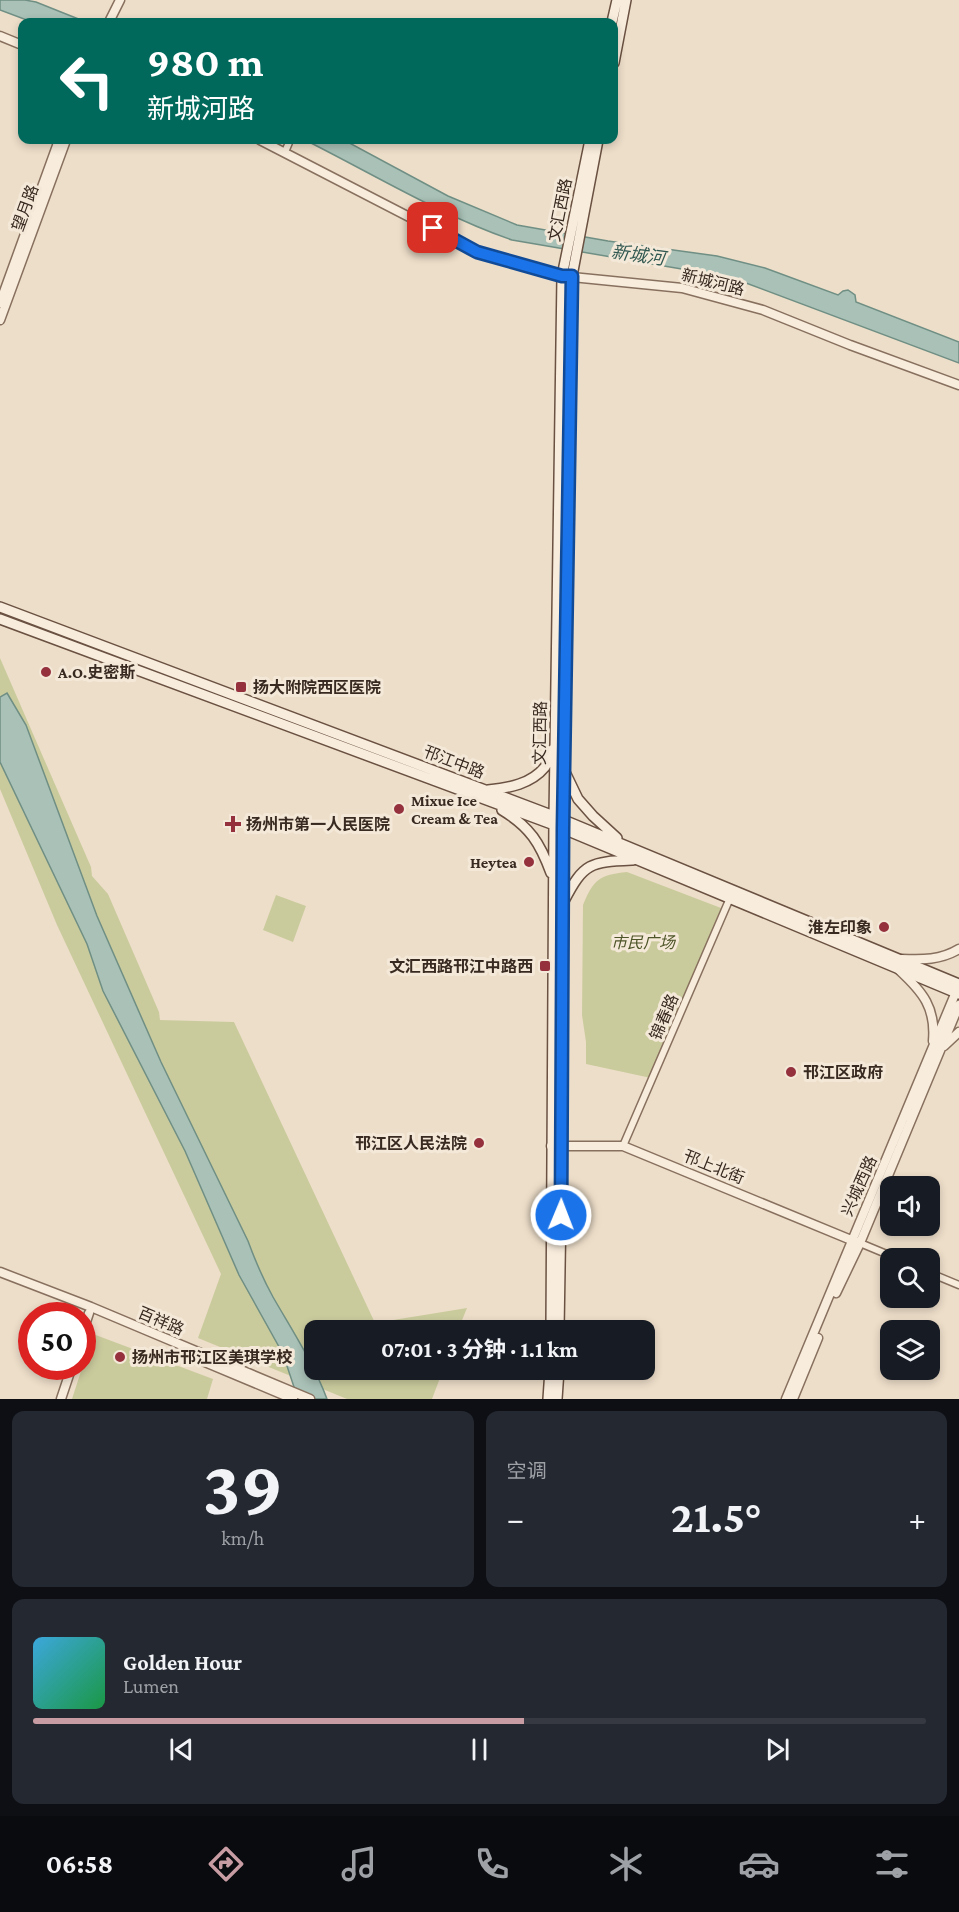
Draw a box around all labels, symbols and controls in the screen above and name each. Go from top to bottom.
text: 980 m [147,38,264,85]
icon: left [48,42,126,120]
text: 新城河路 [147,94,255,124]
street label: 文汇西路 [546,177,574,243]
street label: 望月路 [9,183,41,233]
pin [407,202,458,253]
icon: arrive [416,211,449,244]
water label: 新城河 [610,241,669,269]
street label: 新城河路 [680,266,746,298]
place label: A.O.史密斯 [57,663,135,681]
marker: A.O.史密斯 [39,665,53,679]
place label: 扬大附院西区医院 [253,679,381,696]
marker: 扬大附院西区医院 [234,680,248,694]
street label: 文汇西路 [531,701,549,765]
street label: 邗江中路 [421,743,487,781]
place label: Mixue Ice Cream & Tea [411,792,498,827]
marker: Mixue Ice Cream & Tea [392,802,406,816]
marker: 扬州市第一人民医院 [224,815,242,833]
place label: 扬州市第一人民医院 [246,815,390,833]
place label: Heytea [470,854,517,871]
marker: Heytea [522,855,536,869]
place label: 淮左印象 [808,919,872,936]
marker: 淮左印象 [877,920,891,934]
park label: 市民广场 [611,934,677,951]
place label: 文汇西路邗江中路西 [389,958,533,975]
marker: 文汇西路邗江中路西 [538,959,552,973]
street label: 锦春路 [647,992,681,1042]
place label: 邗江区政府 [803,1064,883,1081]
marker: 邗江区政府 [784,1065,798,1079]
place label: 邗江区人民法院 [355,1135,467,1152]
marker: 邗江区人民法院 [472,1136,486,1150]
street label: 邗上北街 [681,1147,747,1187]
street label: 兴城西路 [838,1153,880,1219]
map controls [880,1176,940,1380]
button: sound [880,1176,940,1236]
position arrow [529,1183,593,1247]
button: search [880,1248,940,1308]
speed limit sign: 50 [18,1302,96,1380]
street label: 百祥路 [136,1304,186,1338]
button: layers [880,1320,940,1380]
text: 07:01 · 3 分钟 · 1.1 km [381,1337,578,1362]
place label: 扬州市邗江区美琪学校 [132,1348,293,1366]
marker: 扬州市邗江区美琪学校 [113,1350,127,1364]
text: 39 [202,1444,283,1531]
text: 空调 [507,1460,547,1482]
text: 21.5° [671,1492,762,1542]
text: − [507,1500,524,1537]
text: + [909,1500,926,1537]
text: km/h [221,1527,264,1549]
text: Golden Hour [123,1650,242,1675]
text: Lumen [123,1675,179,1697]
icon: previous [165,1733,198,1766]
icon: pause [463,1733,496,1766]
icon: next [761,1733,794,1766]
icon: directions [205,1843,247,1885]
icon: music [338,1843,380,1885]
icon: phone [471,1843,513,1885]
icon: climate [605,1843,647,1885]
icon: car [738,1843,780,1885]
icon: filters [871,1843,913,1885]
text: 06:58 [46,1849,113,1879]

